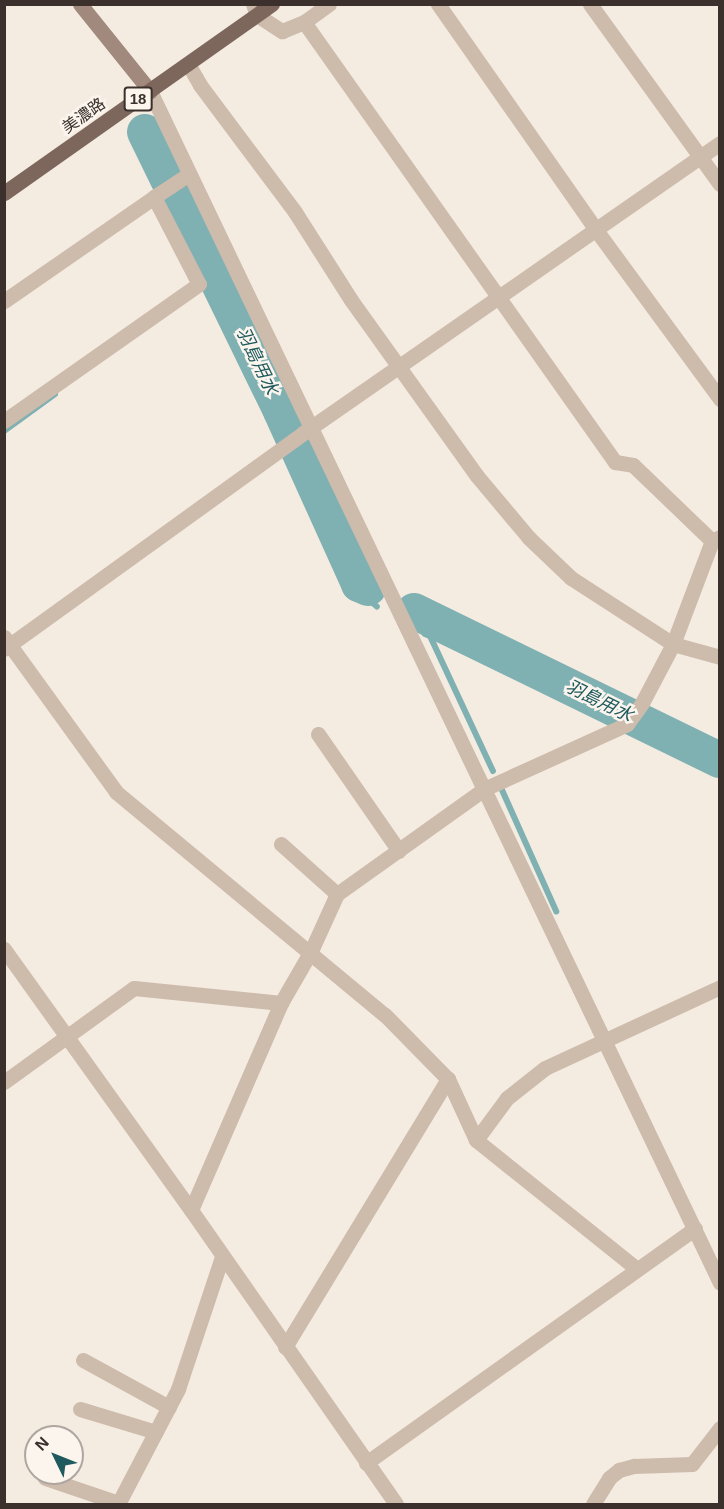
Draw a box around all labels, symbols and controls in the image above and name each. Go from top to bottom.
road number: 18 [123,87,153,111]
street label: 美濃路 [59,94,109,138]
water label: 羽島用水 [232,324,282,398]
water label: 羽島用水 [562,676,636,726]
north arrow [24,1425,84,1485]
text: N [32,1434,52,1454]

